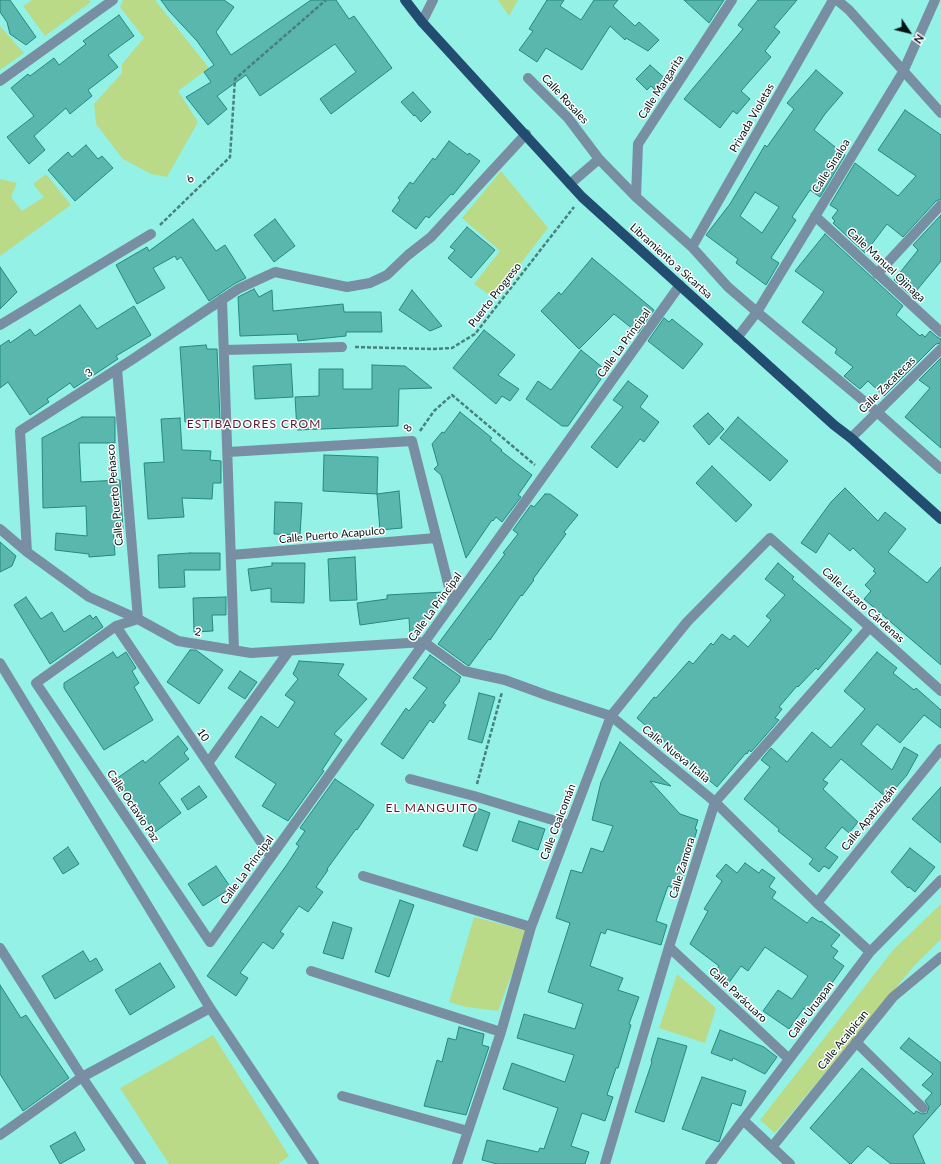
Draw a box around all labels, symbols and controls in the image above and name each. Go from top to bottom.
north arrow [889,12,929,52]
text: N [911,32,927,46]
street label: Calle Margarita [636,53,686,121]
street label: Calle Rosales [539,72,591,126]
street label: Privada Violetas [727,81,777,155]
street label: Calle Sinaloa [809,137,853,195]
street label: 6 [183,172,197,186]
street label: Libramiento a Sicartsa [627,221,715,301]
street label: Calle Manuel Ojinaga [844,225,928,305]
street label: Puerto Progreso [466,260,524,330]
street label: Calle La Principal [595,306,653,380]
street label: Calle Zacatecas [856,354,918,416]
street label: 3 [83,366,95,380]
district label: ESTIBADORES CROM [187,417,321,431]
street label: 8 [401,422,415,434]
street label: Calle Puerto Peñasco [104,444,126,546]
street label: Calle Puerto Acapulco [278,524,386,546]
street label: Calle Lázaro Cárdenas [819,565,907,645]
street label: Calle La Principal [406,570,464,644]
street label: 2 [194,625,202,639]
street label: Calle Nueva Italia [639,723,713,785]
street label: 10 [194,726,212,744]
street label: Calle Octavio Paz [104,767,162,845]
street label: Calle Coalcomán [537,782,579,862]
street label: Calle Apatzingán [838,783,900,853]
district label: EL MANGUITO [386,801,478,815]
street label: Calle La Principal [218,833,276,907]
street label: Calle Zamora [666,836,698,900]
street label: Calle Parácuaro [706,965,770,1025]
street label: Calle Uruapan [785,979,837,1041]
street label: Calle Acalpican [815,1008,871,1072]

